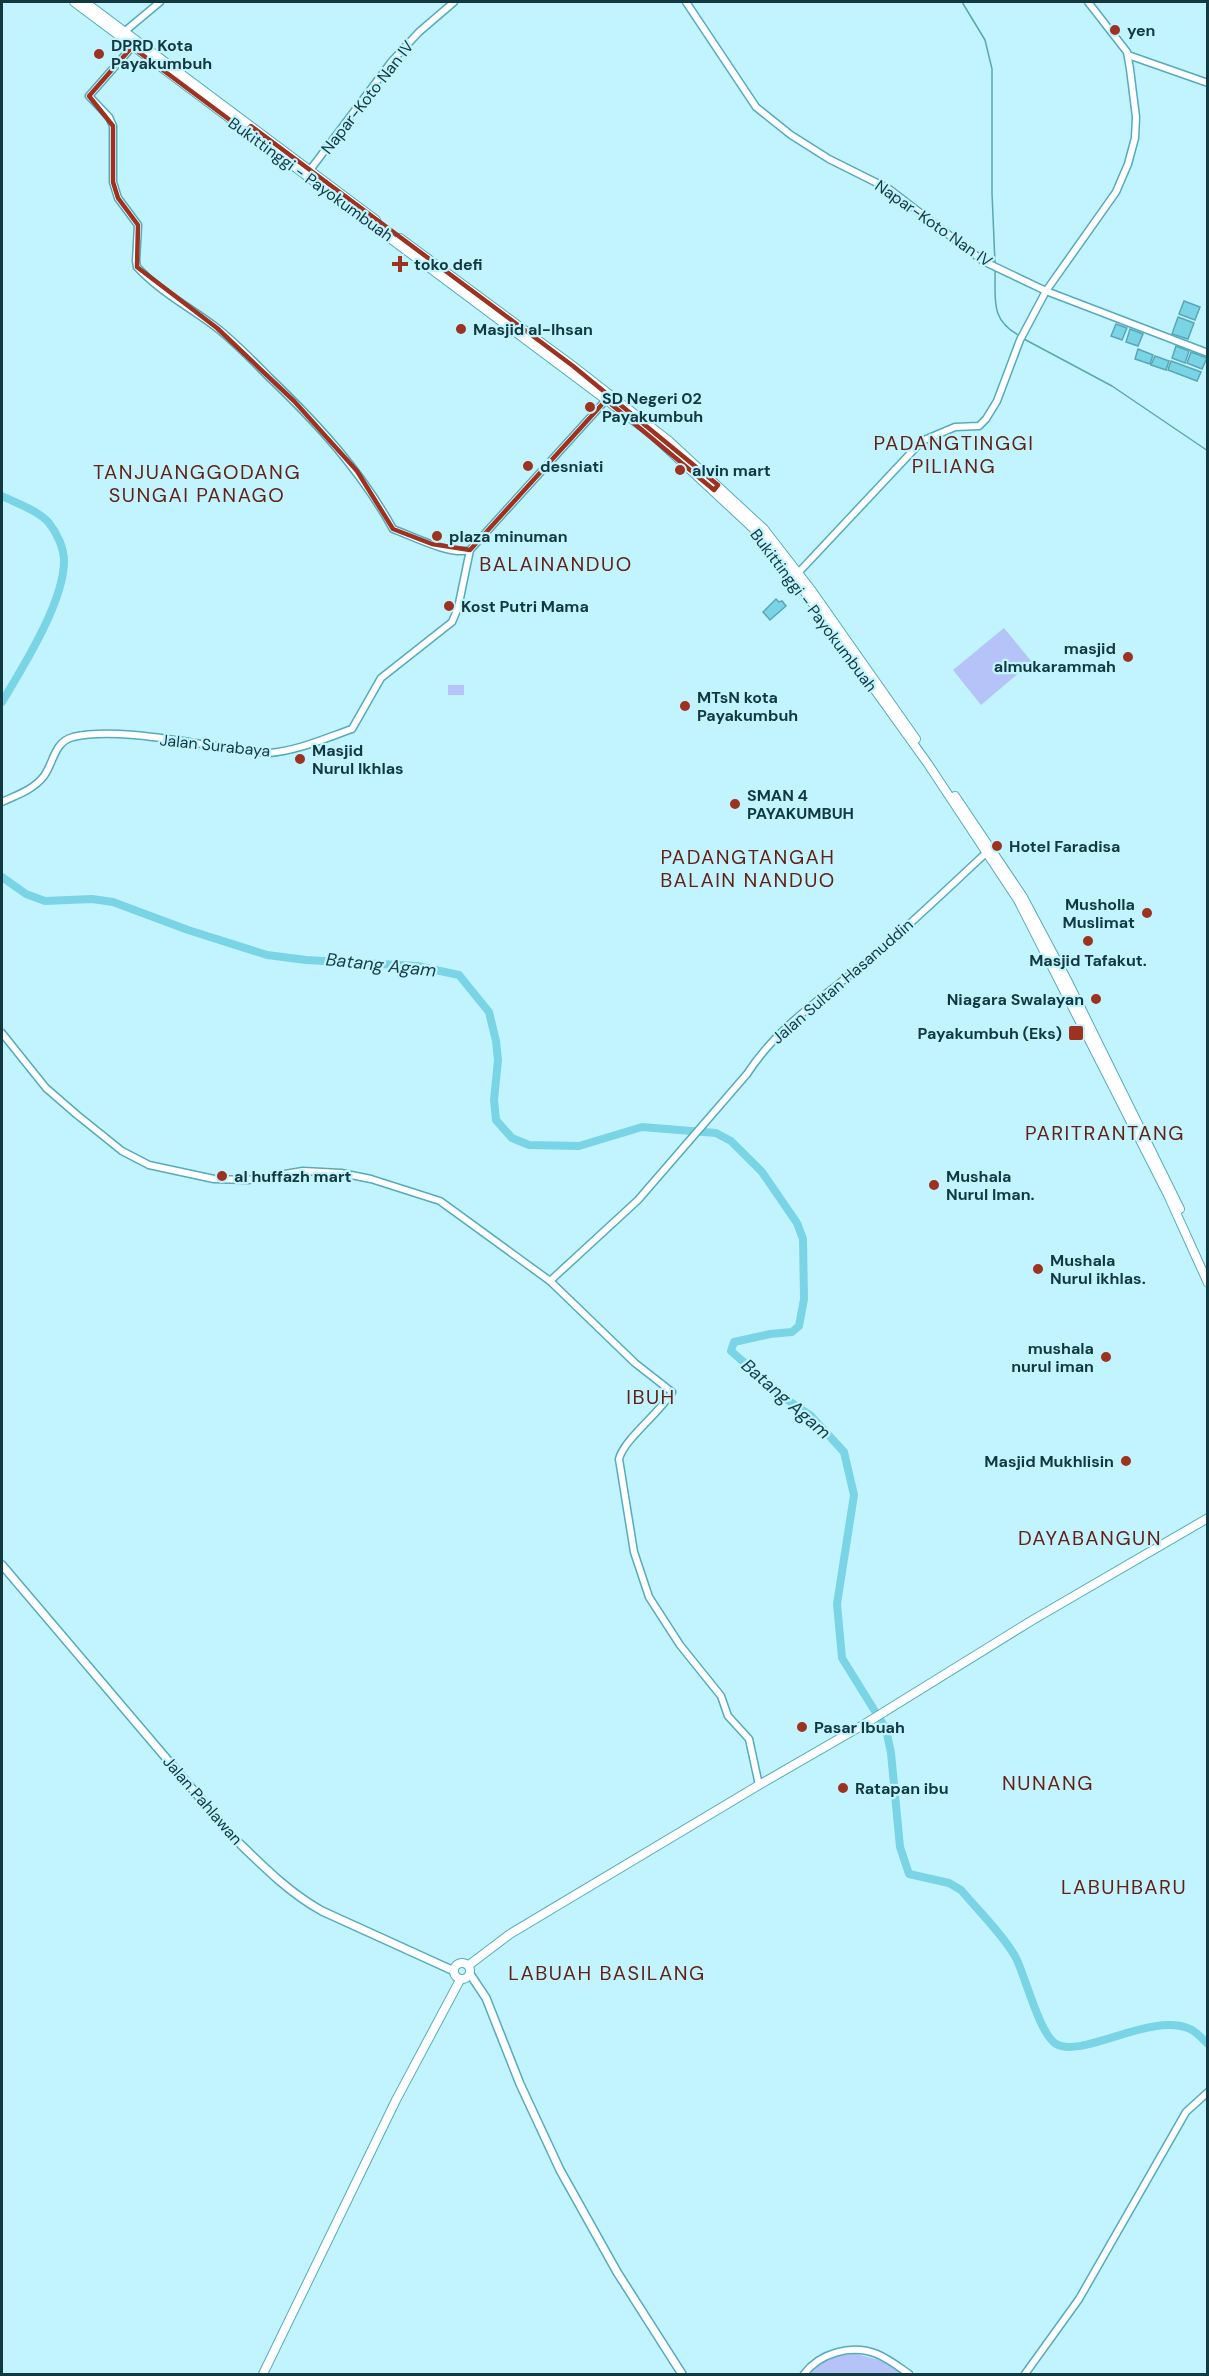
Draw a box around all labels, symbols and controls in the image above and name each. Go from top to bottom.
place label: yen [1127,20,1155,41]
marker: yen [1108,23,1122,37]
place label: DPRD Kota Payakumbuh [111,35,212,74]
street label: Napar-Koto Nan IV [316,36,418,158]
marker: DPRD Kota Payakumbuh [92,47,106,61]
street label: Bukittinggi - Payokumbuah [224,112,397,246]
street label: Napar-Koto Nan IV [871,175,997,272]
place label: toko defi [414,254,482,275]
marker: toko defi [391,255,409,273]
place label: Masjid al-Ihsan [473,319,593,340]
marker: Masjid al-Ihsan [454,322,468,336]
place label: SD Negeri 02 Payakumbuh [602,388,703,427]
marker: SD Negeri 02 Payakumbuh [583,400,597,414]
district label: PADANGTINGGI PILIANG [874,430,1034,479]
place label: desniati [540,456,603,477]
district label: TANJUANGGODANG SUNGAI PANAGO [93,459,301,508]
marker: desniati [521,459,535,473]
place label: alvin mart [692,460,771,481]
marker: alvin mart [673,463,687,477]
street label: Bukittinggi - Payokumbuah [745,525,882,696]
place label: plaza minuman [449,526,568,547]
marker: plaza minuman [430,529,444,543]
district label: BALAINANDUO [479,551,633,577]
place label: Kost Putri Mama [461,596,589,617]
marker: Kost Putri Mama [442,599,456,613]
place label: masjid almukarammah [994,638,1116,677]
marker: masjid almukarammah [1121,650,1135,664]
place label: MTsN kota Payakumbuh [697,687,798,726]
marker: MTsN kota Payakumbuh [678,699,692,713]
street label: Jalan Surabaya [159,729,271,762]
place label: Masjid Nurul Ikhlas [312,740,404,779]
marker: Masjid Nurul Ikhlas [293,752,307,766]
place label: SMAN 4 PAYAKUMBUH [747,785,854,824]
marker: SMAN 4 PAYAKUMBUH [728,797,742,811]
place label: Hotel Faradisa [1009,836,1121,857]
marker: Hotel Faradisa [990,839,1004,853]
district label: PADANGTANGAH BALAIN NANDUO [660,844,836,893]
place label: Musholla Muslimat [1063,894,1135,933]
marker: Musholla Muslimat [1140,906,1154,920]
street label: Jalan Sultan Hasanuddin [767,914,917,1049]
marker: Masjid Tafakut. [1081,934,1095,948]
water label: Batang Agam [325,947,437,983]
place label: Masjid Tafakut. [1029,950,1147,971]
place label: Niagara Swalayan [947,989,1084,1010]
marker: Niagara Swalayan [1089,992,1103,1006]
place label: Payakumbuh (Eks) [918,1023,1062,1044]
marker: Payakumbuh (Eks) [1067,1024,1085,1042]
district label: PARITRANTANG [1025,1120,1185,1146]
place label: al huffazh mart [234,1166,352,1187]
place label: Mushala Nurul Iman. [946,1166,1035,1205]
marker: al huffazh mart [215,1169,229,1183]
marker: Mushala Nurul Iman. [927,1178,941,1192]
place label: Mushala Nurul ikhlas. [1050,1250,1146,1289]
marker: Mushala Nurul ikhlas. [1031,1262,1045,1276]
place label: mushala nurul iman [1011,1338,1094,1377]
marker: mushala nurul iman [1099,1350,1113,1364]
water label: Batang Agam [736,1354,836,1444]
district label: IBUH [626,1384,676,1410]
place label: Masjid Mukhlisin [984,1451,1114,1472]
marker: Masjid Mukhlisin [1119,1454,1133,1468]
district label: DAYABANGUN [1018,1525,1162,1551]
place label: Pasar Ibuah [814,1717,905,1738]
marker: Pasar Ibuah [795,1720,809,1734]
street label: Jalan Pahlawan [158,1751,247,1849]
district label: NUNANG [1002,1770,1094,1796]
place label: Ratapan ibu [855,1778,949,1799]
marker: Ratapan ibu [836,1781,850,1795]
district label: LABUHBARU [1061,1874,1187,1900]
district label: LABUAH BASILANG [508,1960,706,1986]

